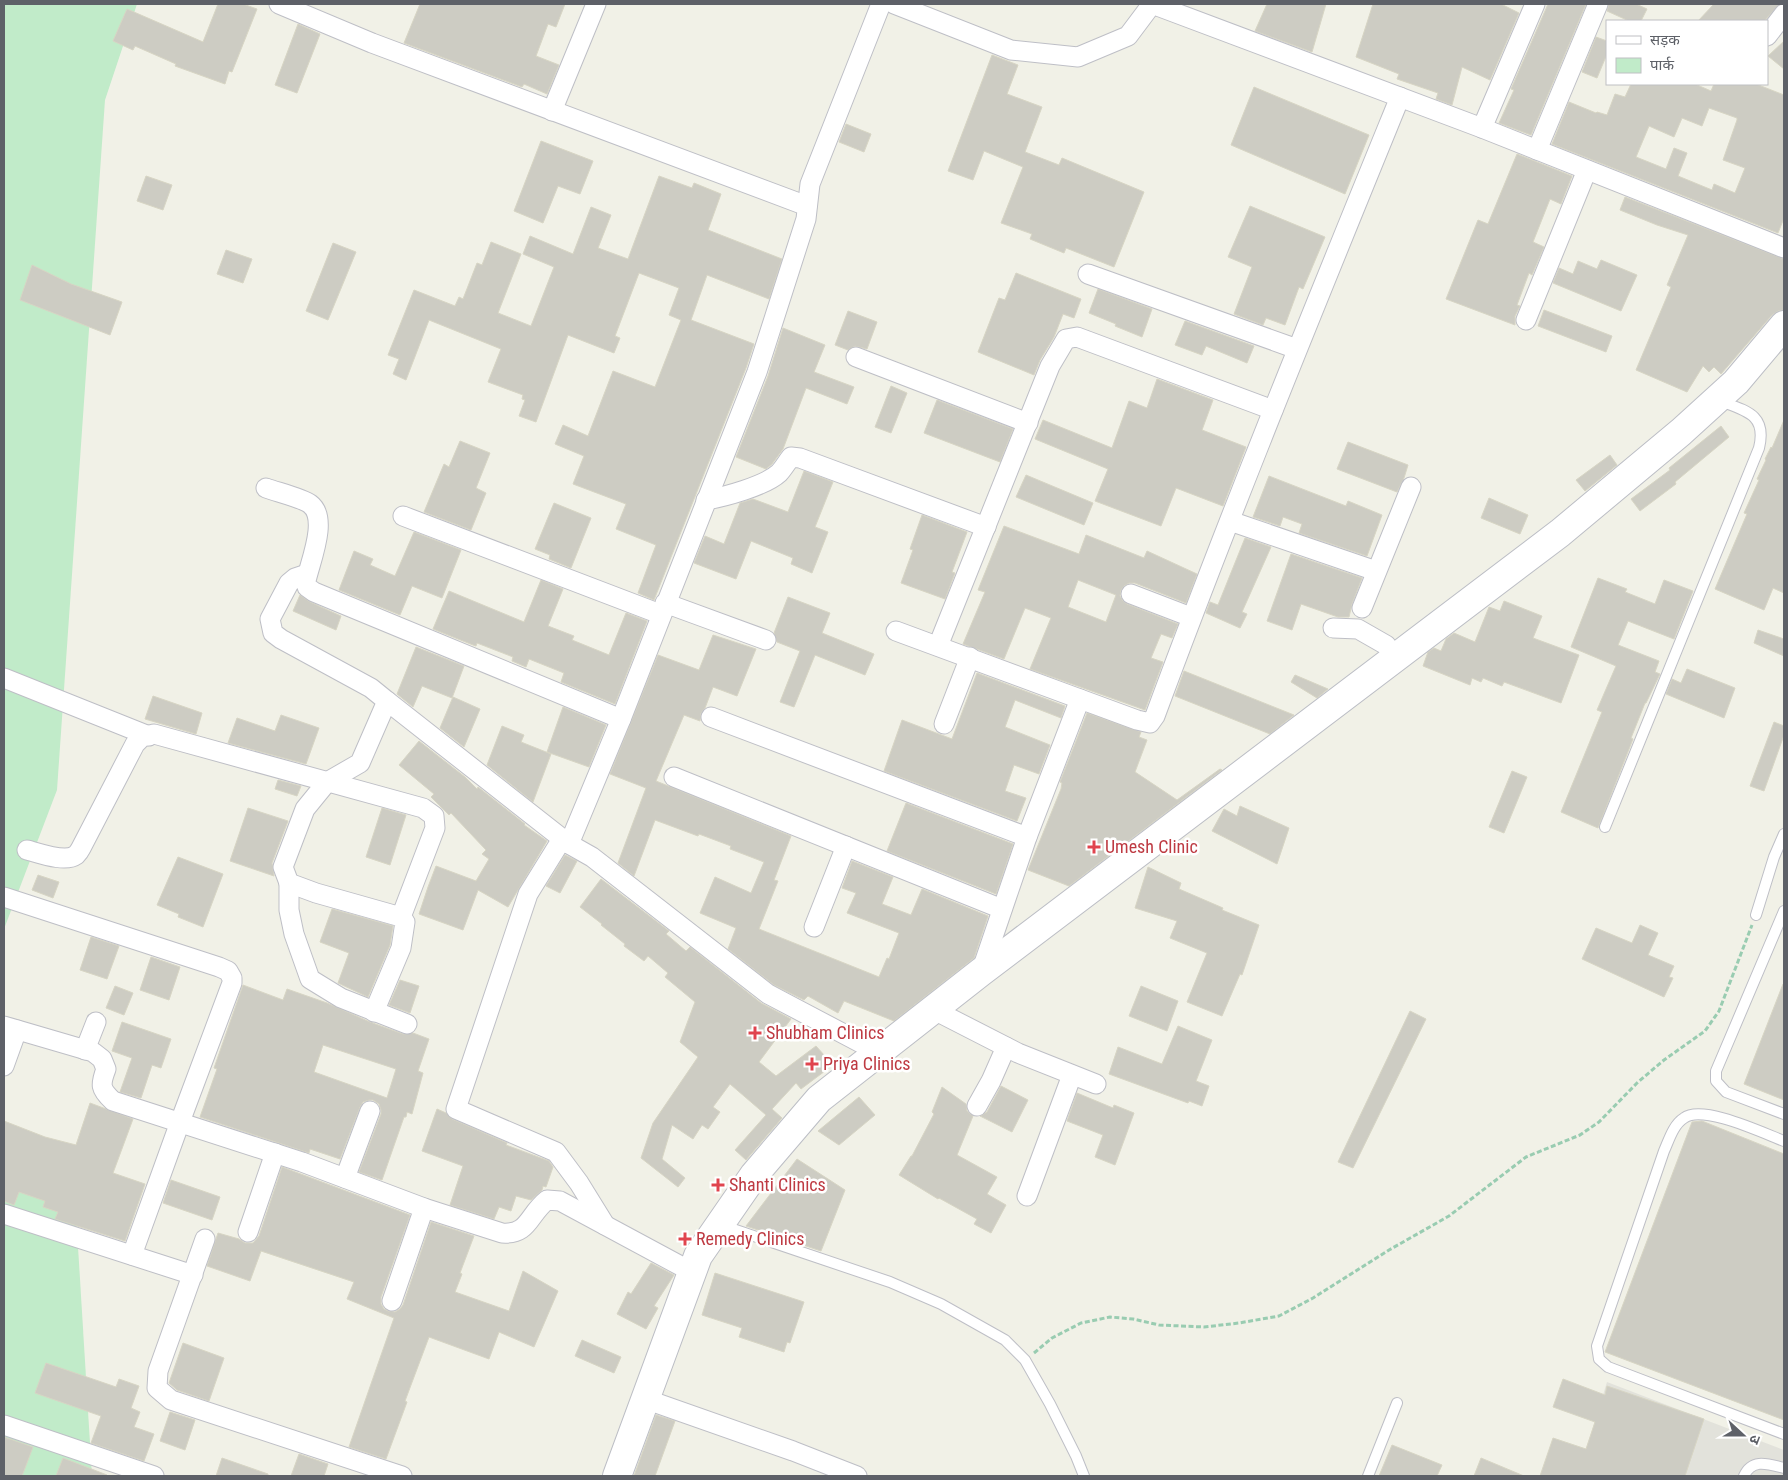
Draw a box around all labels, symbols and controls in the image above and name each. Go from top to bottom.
legend [1606,20,1768,85]
text: सड़क [1650,31,1680,49]
text: पार्क [1650,56,1674,74]
place label: Umesh Clinic [1105,836,1198,857]
marker: Umesh Clinic [1087,840,1101,854]
place label: Shubham Clinics [766,1022,884,1043]
marker: Shubham Clinics [748,1026,762,1040]
place label: Priya Clinics [823,1053,911,1074]
marker: Priya Clinics [805,1057,819,1071]
place label: Shanti Clinics [729,1174,826,1195]
marker: Shanti Clinics [711,1178,725,1192]
place label: Remedy Clinics [696,1228,804,1249]
marker: Remedy Clinics [678,1232,692,1246]
north arrow [1718,1410,1768,1460]
text: उ [1746,1433,1764,1447]

